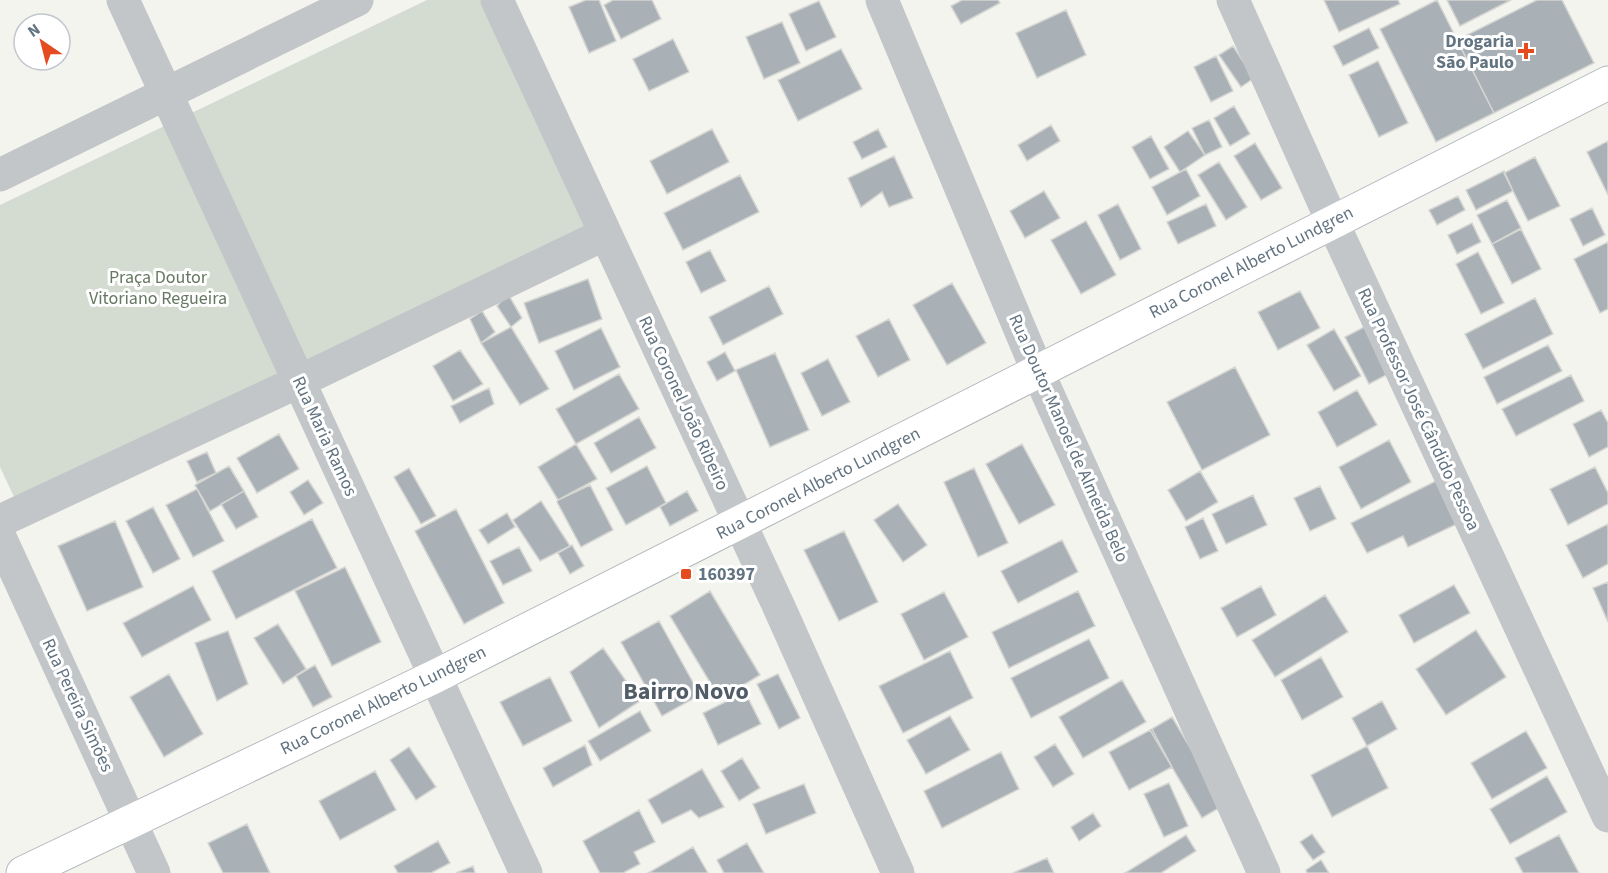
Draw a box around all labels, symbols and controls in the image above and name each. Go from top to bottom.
north arrow [12,12,72,72]
text: N [23,18,45,43]
place label: Drogaria São Paulo [1436,29,1514,75]
marker: Drogaria São Paulo [1519,44,1533,58]
street label: Rua Coronel Alberto Lundgren [1145,200,1358,325]
park label: Praça Doutor Vitoriano Regueira [89,265,227,311]
street label: Rua Professor José Cândido Pessoa [1351,284,1486,535]
street label: Rua Doutor Manoel de Almeida Belo [1002,310,1135,566]
street label: Rua Coronel João Ribeiro [632,312,735,495]
street label: Rua Maria Ramos [286,372,363,500]
street label: Rua Coronel Alberto Lundgren [712,421,925,546]
place label: 160397 [698,562,755,587]
marker: 160397 [679,567,693,581]
street label: Rua Pereira Simões [36,634,119,776]
street label: Rua Coronel Alberto Lundgren [276,640,490,761]
district label: Bairro Novo [623,674,749,709]

